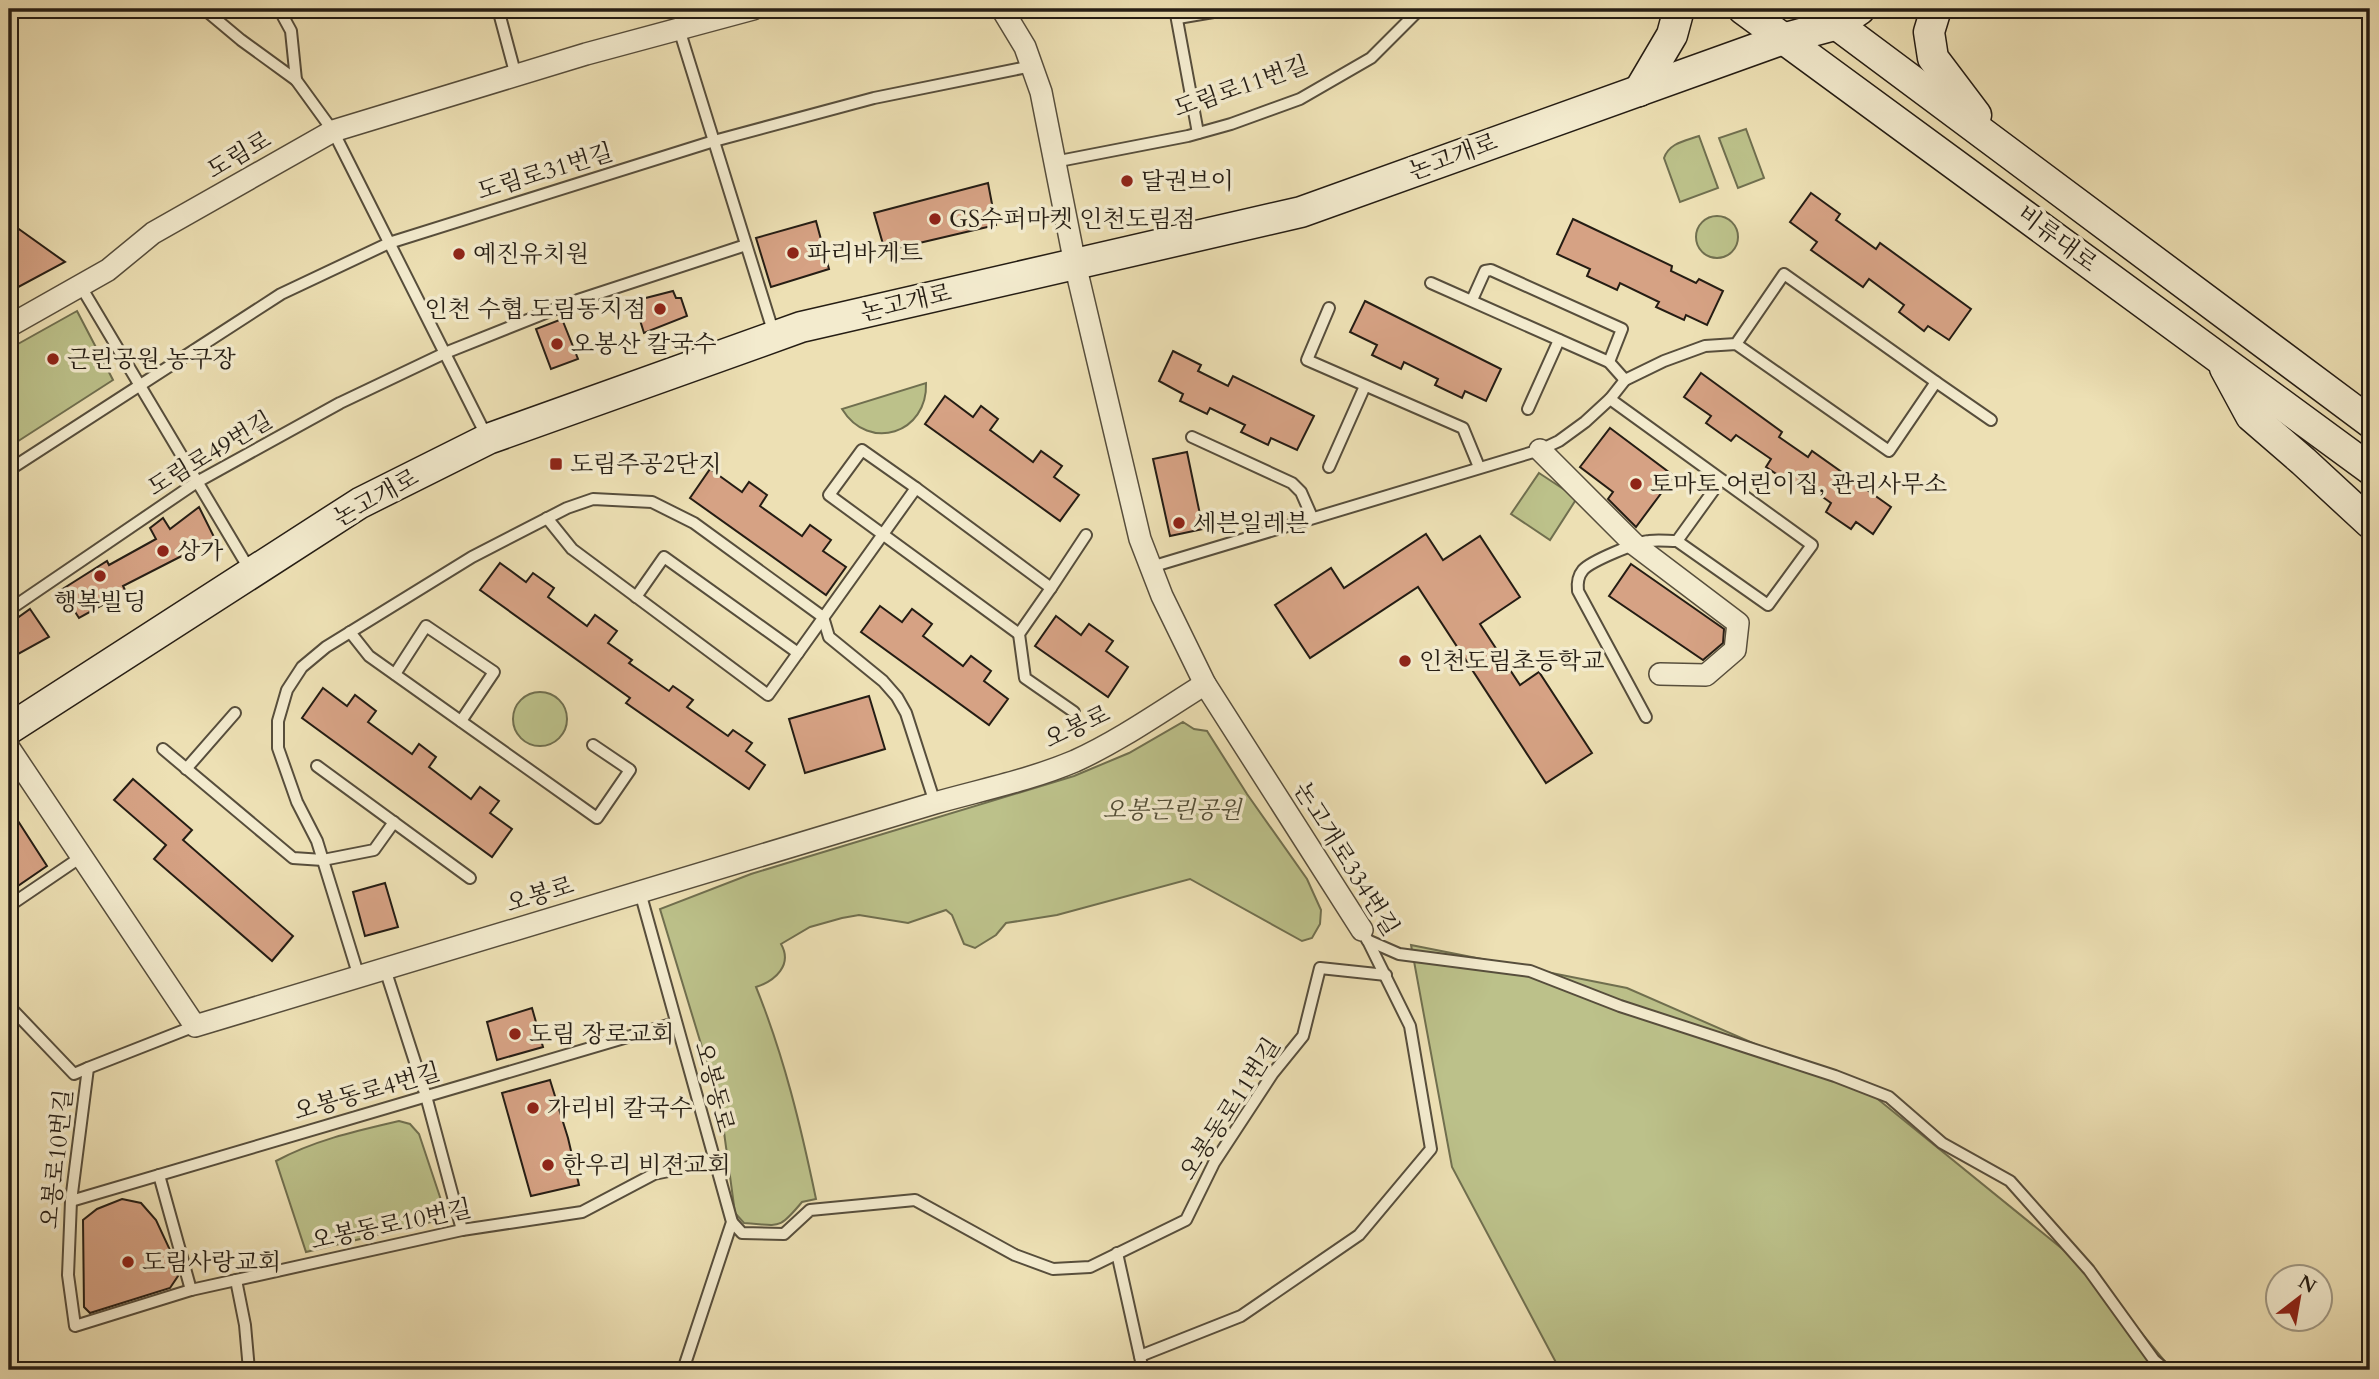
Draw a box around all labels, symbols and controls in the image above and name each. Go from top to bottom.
street label: 도림로11번길 [1169,49,1313,125]
street label: 도림로 [201,123,277,187]
street label: 논고개로 [1404,126,1502,188]
street label: 도림로31번길 [473,136,617,208]
place label: 달권브이 [1141,165,1234,198]
marker: 달권브이 [1119,173,1135,189]
street label: 비류대로 [2010,198,2104,280]
place label: GS수퍼마켓 인천도림점 [949,203,1195,236]
marker: GS수퍼마켓 인천도림점 [927,211,943,227]
place label: 파리바게트 [807,237,923,270]
place label: 예진유치원 [473,238,589,271]
marker: 파리바게트 [785,245,801,261]
marker: 예진유치원 [451,246,467,262]
street label: 논고개로 [857,276,955,330]
place label: 인천 수협 도림동지점 [424,293,646,326]
marker: 인천 수협 도림동지점 [652,301,668,317]
place label: 오봉산 칼국수 [571,328,717,361]
marker: 오봉산 칼국수 [549,336,565,352]
place label: 근린공원 농구장 [67,343,237,376]
marker: 근린공원 농구장 [45,351,61,367]
street label: 도림로49번길 [141,404,279,504]
place label: 도림주공2단지 [570,448,721,481]
marker: 도림주공2단지 [548,456,564,472]
street label: 논고개로 [327,461,425,535]
place label: 토마토 어린이집, 관리사무소 [1650,468,1947,501]
marker: 토마토 어린이집, 관리사무소 [1628,476,1644,492]
place label: 세븐일레븐 [1193,507,1309,540]
marker: 세븐일레븐 [1171,515,1187,531]
place label: 상가 [177,535,223,568]
marker: 상가 [155,543,171,559]
marker: 행복빌딩 [92,568,108,584]
place label: 행복빌딩 [54,586,146,619]
place label: 인천도림초등학교 [1419,645,1604,678]
marker: 인천도림초등학교 [1397,653,1413,669]
street label: 오봉로 [1039,697,1115,757]
street label: 논고개로334번길 [1285,776,1407,942]
park label: 오봉근린공원 [1102,794,1243,827]
street label: 오봉로 [502,869,578,921]
place label: 도림 장로교회 [529,1018,675,1051]
marker: 도림 장로교회 [507,1026,523,1042]
street label: 오봉동로11번길 [1172,1031,1288,1187]
street label: 오봉동로 [686,1038,742,1136]
street label: 오봉동로4번길 [290,1055,444,1129]
street label: 오봉로10번길 [33,1087,81,1231]
place label: 가리비 칼국수 [547,1092,693,1125]
marker: 가리비 칼국수 [525,1100,541,1116]
place label: 한우리 비젼교회 [562,1149,731,1182]
marker: 한우리 비젼교회 [540,1157,556,1173]
street label: 오봉동로10번길 [308,1192,474,1258]
place label: 도림사랑교회 [142,1246,281,1279]
marker: 도림사랑교회 [120,1254,136,1270]
north arrow [2264,1264,2334,1334]
text: N [2293,1269,2321,1300]

